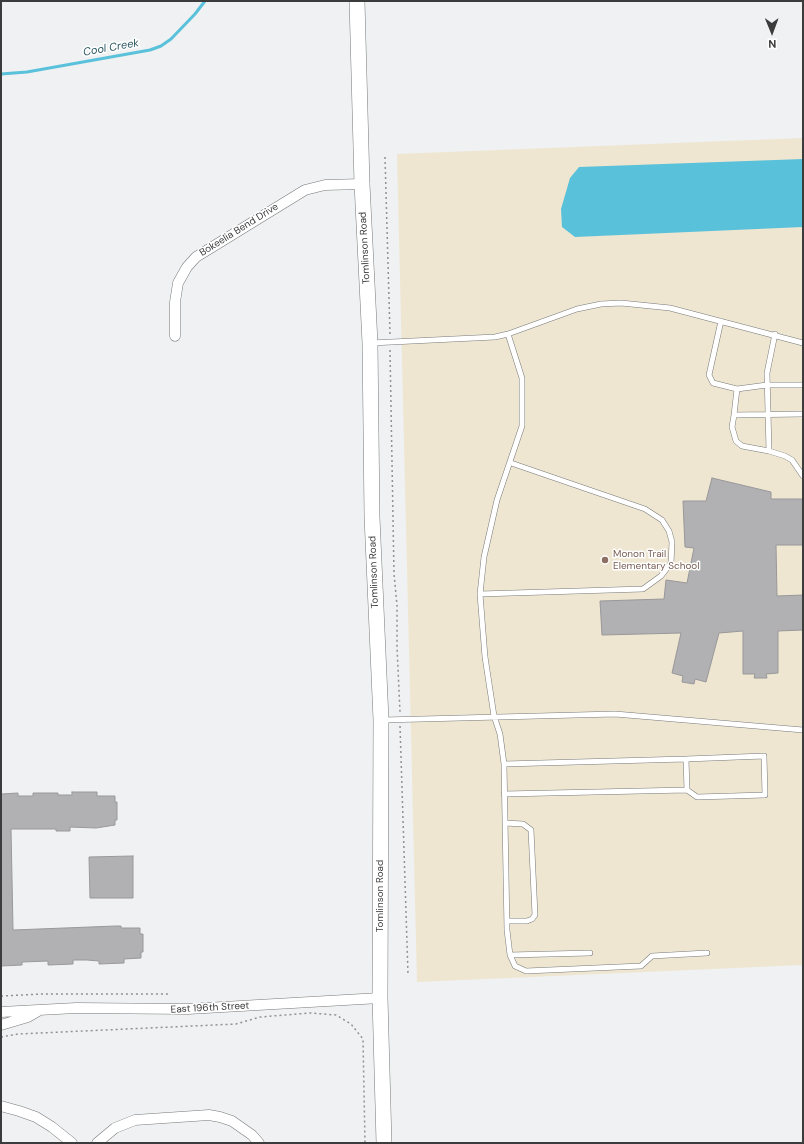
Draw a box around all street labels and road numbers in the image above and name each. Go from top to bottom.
street label: Bokeelia Bend Drive [197,201,281,259]
street label: Tomlinson Road [357,211,373,285]
street label: Tomlinson Road [367,536,381,608]
street label: Tomlinson Road [374,860,386,932]
street label: East 196th Street [170,1000,250,1016]

